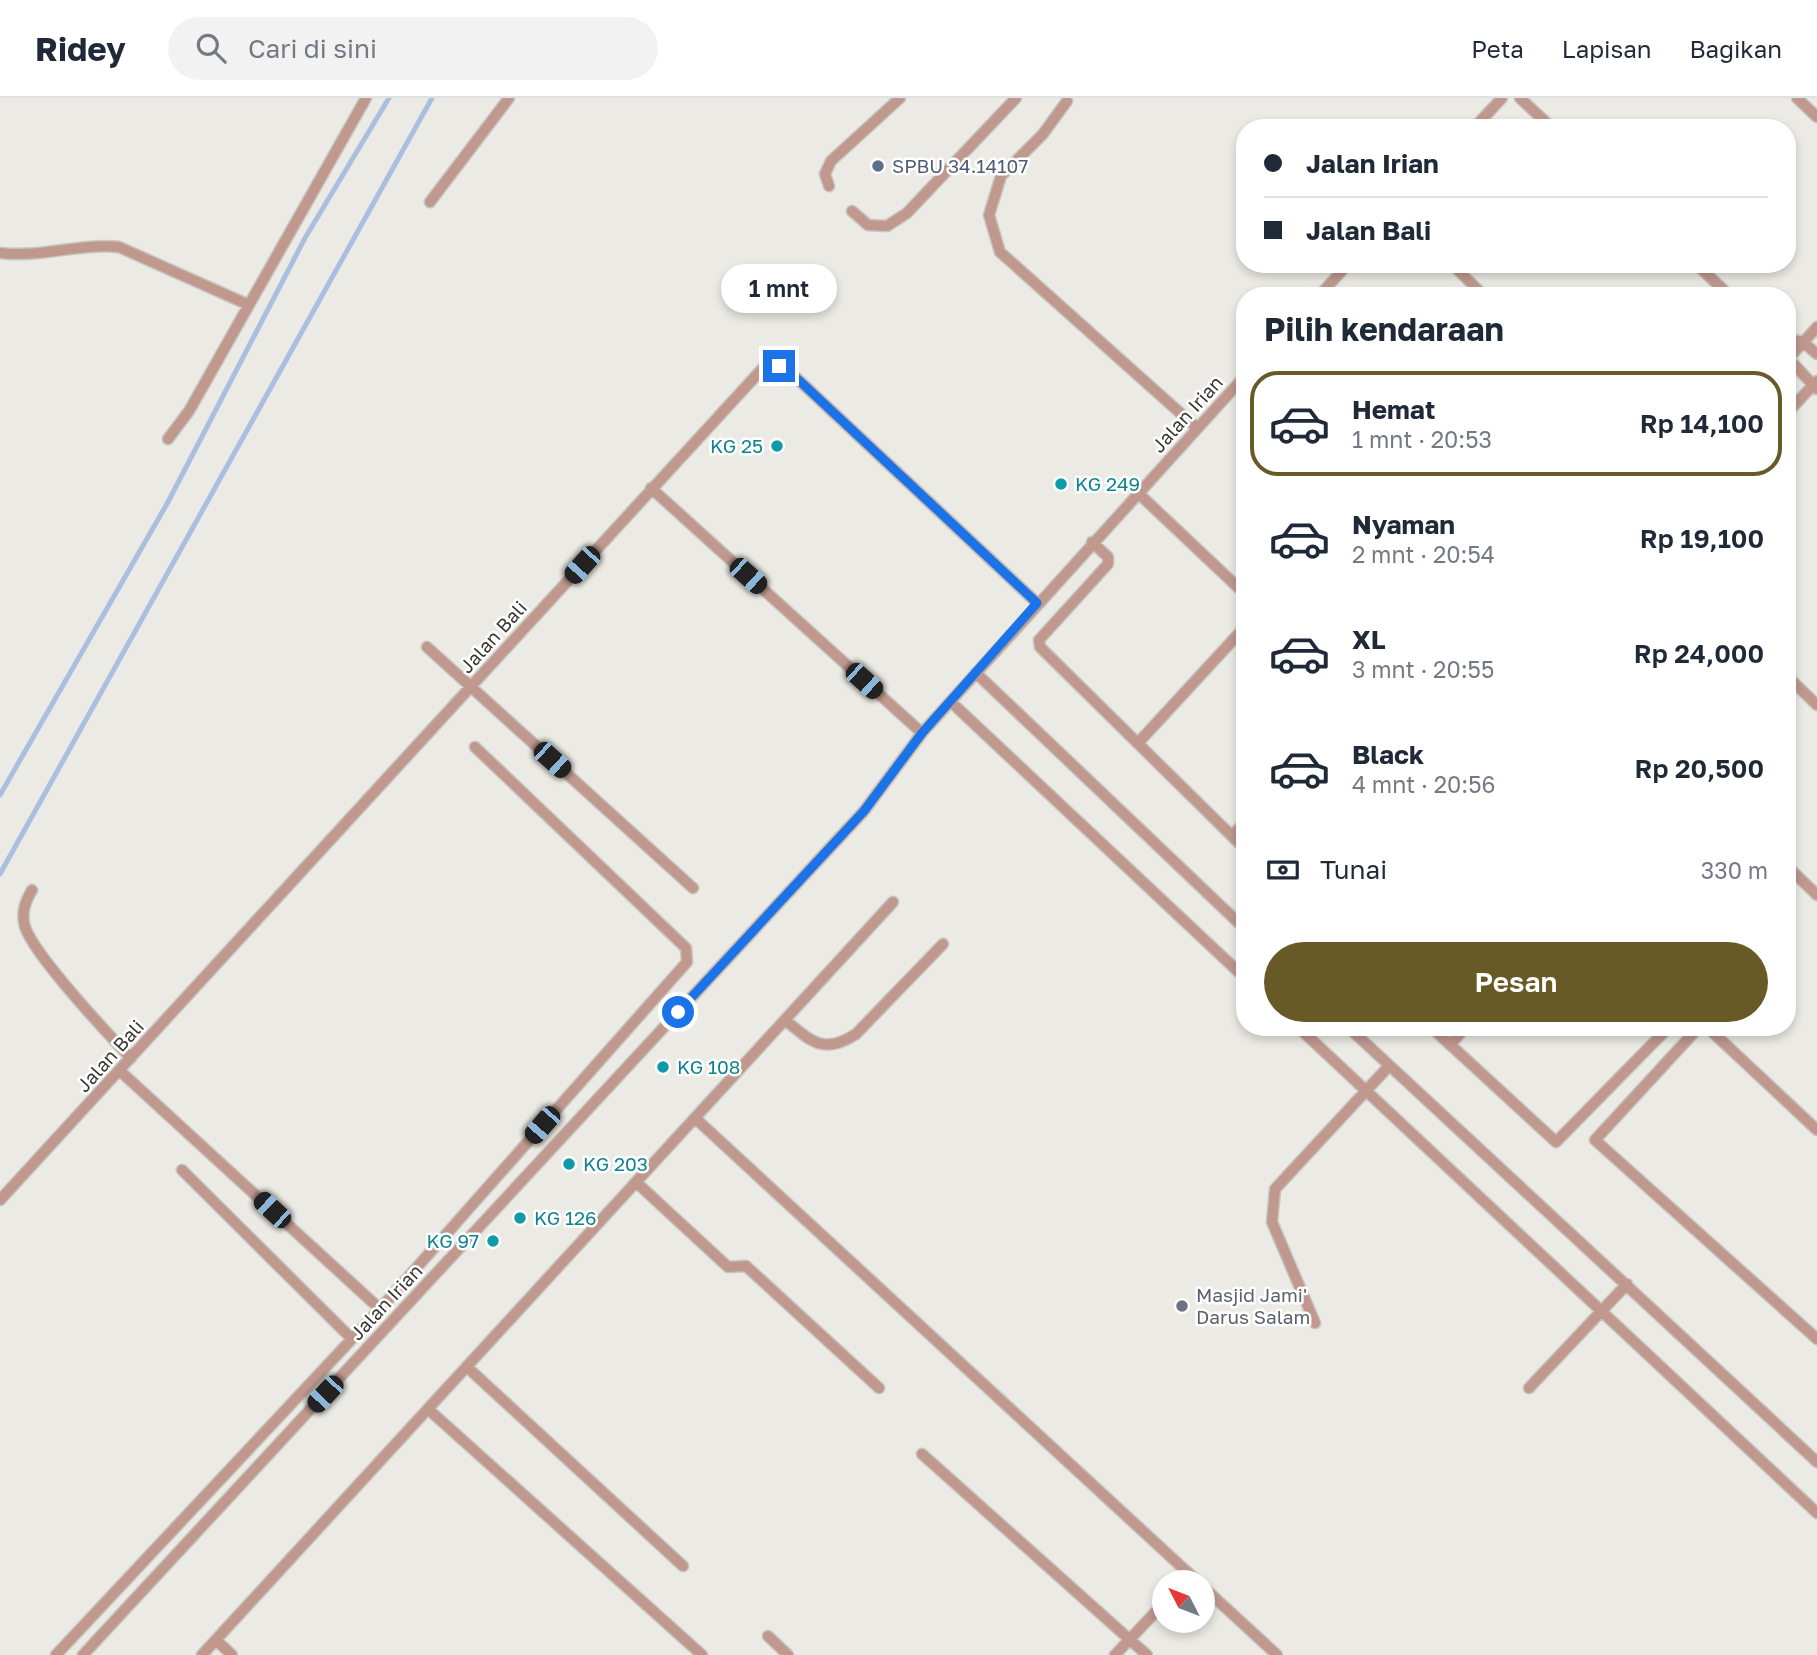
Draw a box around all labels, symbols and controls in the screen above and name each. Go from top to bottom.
search box [168,17,658,80]
text: Ridey [35,29,126,68]
icon: search [192,29,230,67]
text: Cari di sini [248,33,377,64]
text: Peta [1471,34,1524,63]
text: Lapisan [1562,34,1652,63]
text: Bagikan [1690,34,1782,63]
text: Jalan Irian [1306,148,1439,179]
place label: SPBU 34.14107 [892,154,1028,177]
marker: SPBU 34.14107 [870,158,886,174]
text: Jalan Bali [1306,215,1431,246]
callout: 1 mnt [721,264,837,314]
text: 1 mnt [749,274,809,302]
text: Pilih kendaraan [1264,310,1504,348]
route end [763,350,795,382]
street label: Jalan Irian [1146,371,1227,457]
icon: car [1268,392,1331,455]
text: Hemat [1352,394,1435,425]
text: Rp 14,100 [1640,408,1764,439]
text: 1 mnt · 20:53 [1352,425,1492,453]
place label: KG 25 [710,434,763,457]
marker: KG 25 [769,438,785,454]
place label: KG 249 [1075,472,1140,495]
marker: KG 249 [1053,476,1069,492]
icon: car [1268,507,1331,570]
text: Nyaman [1352,509,1455,540]
text: Rp 19,100 [1640,523,1764,554]
text: 2 mnt · 20:54 [1352,540,1495,568]
car [561,542,604,588]
car [726,554,771,598]
street label: Jalan Bali [454,596,531,677]
icon: car [1268,622,1331,685]
text: XL [1352,624,1386,655]
text: Rp 24,000 [1634,638,1764,669]
text: 3 mnt · 20:55 [1352,655,1494,683]
car [842,659,887,703]
icon: car [1268,737,1331,800]
car [530,738,575,782]
text: Black [1352,739,1424,770]
text: Rp 20,500 [1635,753,1764,784]
text: 4 mnt · 20:56 [1352,770,1495,798]
icon: cash [1264,851,1302,889]
text: Tunai [1320,854,1387,885]
text: 330 m [1701,856,1768,884]
button: Pesan [1264,942,1768,1022]
route start [662,996,694,1028]
street label: Jalan Bali [71,1015,148,1096]
place label: KG 108 [677,1055,740,1078]
marker: KG 108 [655,1059,671,1075]
car [521,1102,564,1148]
place label: KG 203 [583,1152,648,1175]
marker: KG 203 [561,1156,577,1172]
car [250,1188,295,1232]
place label: KG 126 [534,1206,597,1229]
marker: KG 126 [512,1210,528,1226]
place label: KG 97 [427,1229,479,1252]
marker: KG 97 [485,1233,501,1249]
street label: Jalan Irian [345,1259,427,1344]
place label: Masjid Jami' Darus Salam [1196,1283,1310,1328]
marker: Masjid Jami' Darus Salam [1174,1298,1190,1314]
car [303,1371,348,1417]
north arrow [1152,1570,1214,1633]
map controls [1152,1570,1215,1633]

